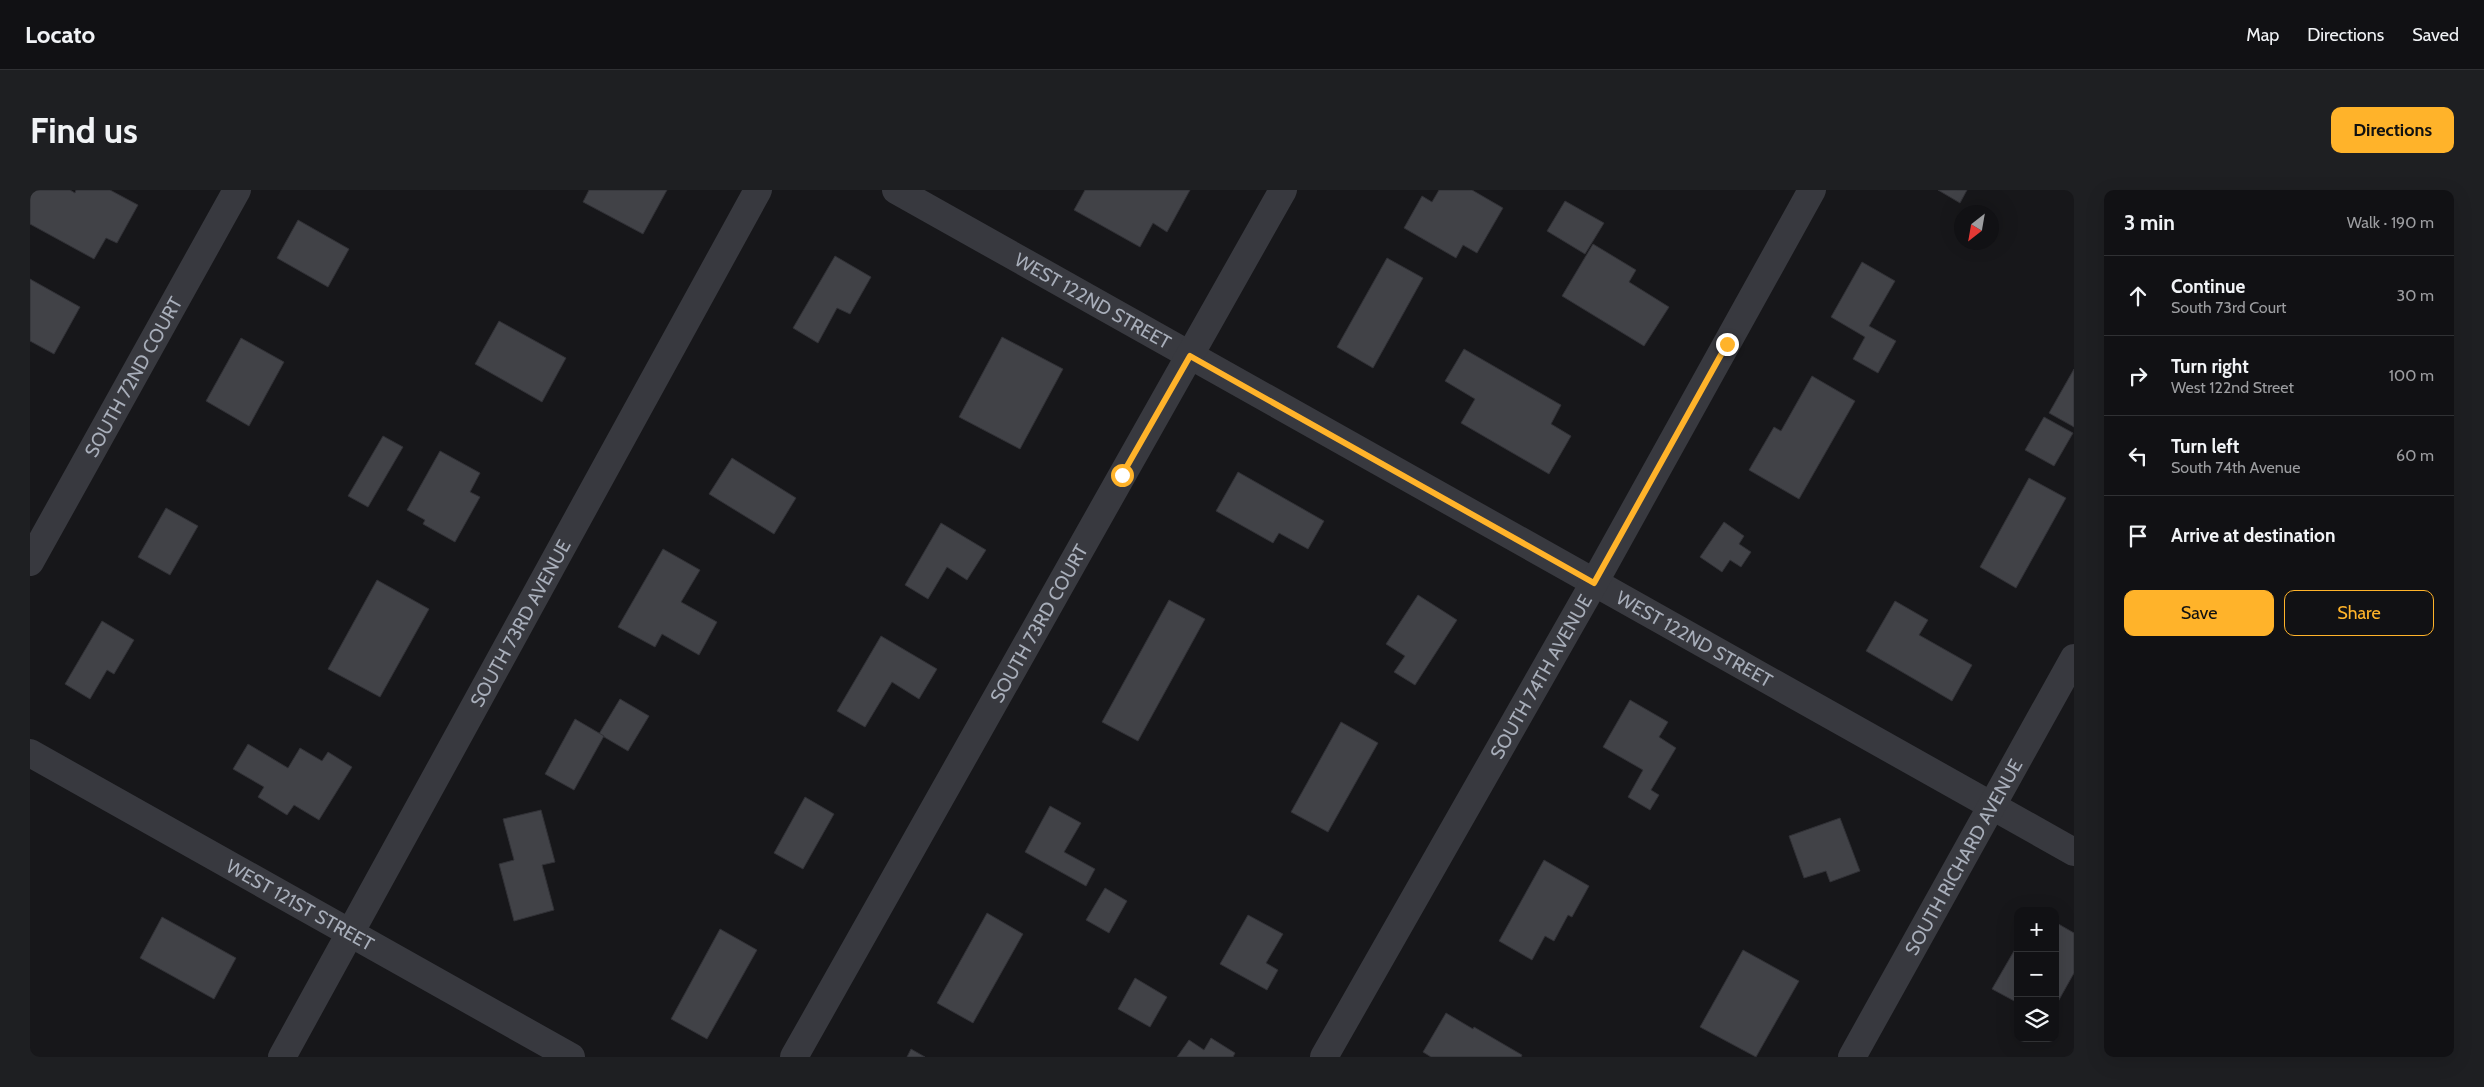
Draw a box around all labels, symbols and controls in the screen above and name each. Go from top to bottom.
text: Locato [25,20,95,49]
text: Map [2246,24,2279,46]
text: Directions [2307,24,2384,46]
text: Saved [2412,24,2459,46]
button: Directions [2331,107,2454,153]
text: Find us [30,109,138,152]
north arrow [1954,205,1999,250]
text: 3 min [2124,210,2175,235]
text: Walk · 190 m [2347,213,2434,232]
street label: WEST 122ND STREET [1011,248,1175,354]
text: Continue [2171,275,2245,298]
icon: ahead [2124,282,2152,310]
text: 30 m [2397,286,2434,305]
street label: SOUTH 72ND COURT [79,293,187,461]
text: South 73rd Court [2171,298,2287,317]
route end [1716,333,1739,356]
text: Turn right [2171,355,2249,378]
icon: right [2124,362,2152,390]
text: 100 m [2389,366,2434,385]
text: West 122nd Street [2171,378,2294,397]
text: Turn left [2171,435,2239,458]
icon: left [2124,442,2152,470]
text: 60 m [2396,446,2434,465]
text: South 74th Avenue [2171,458,2300,477]
route start [1111,464,1134,487]
icon: arrive [2124,522,2152,550]
text: Arrive at destination [2171,524,2335,547]
street label: SOUTH 73RD AVENUE [465,535,575,711]
street label: SOUTH 73RD COURT [985,540,1092,706]
street label: WEST 122ND STREET [1612,586,1777,692]
street label: SOUTH 74TH AVENUE [1485,590,1597,763]
button: Save [2124,590,2274,636]
button: Share [2284,590,2434,636]
street label: SOUTH RICHARD AVENUE [1900,755,2027,959]
street label: WEST 121ST STREET [222,854,378,956]
map controls [2014,907,2059,1042]
button: + [2014,907,2059,952]
button: − [2014,952,2059,997]
button: layers [2014,997,2059,1042]

